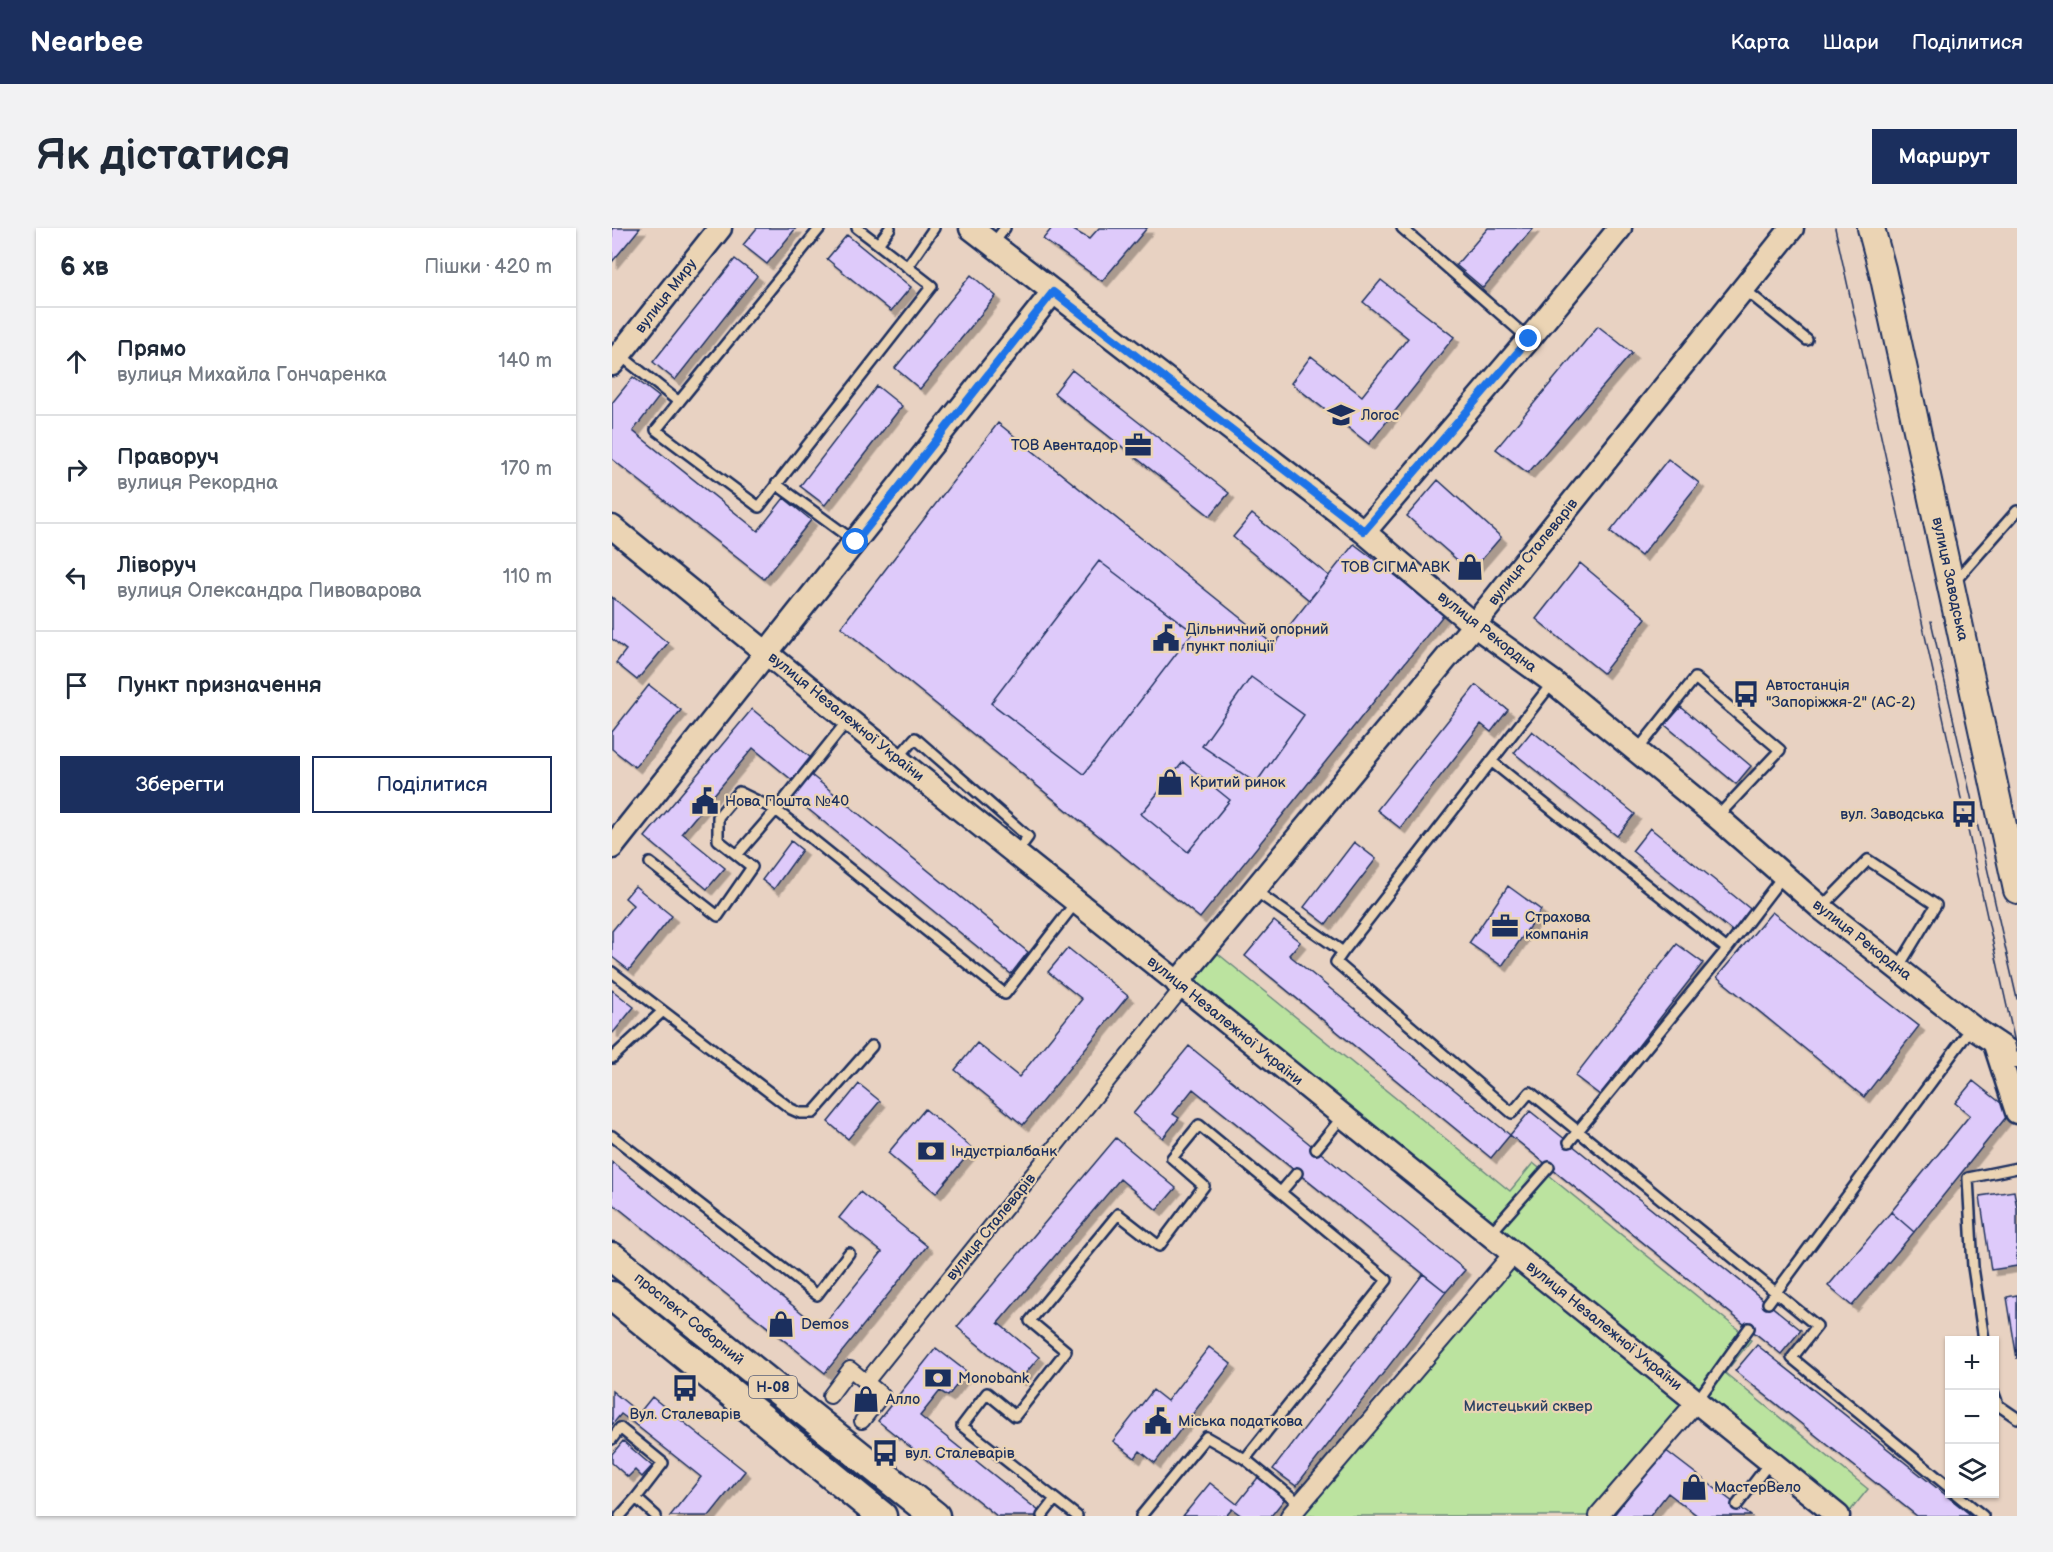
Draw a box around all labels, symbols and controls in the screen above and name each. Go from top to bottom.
text: Nearbee [30,26,143,59]
text: Карта [1730,30,1790,55]
text: Шари [1823,30,1879,55]
text: Поділитися [1912,30,2023,55]
button: Маршрут [1872,129,2017,184]
text: Як дістатися [36,131,290,182]
text: 6 хв [60,252,109,283]
text: Пішки · 420 m [424,255,552,279]
street label: вулиця Миру [631,255,701,337]
route end [1515,325,1541,351]
text: Прямо [117,336,186,363]
icon: ahead [60,345,93,378]
text: 140 m [498,349,552,373]
text: вулиця Михайла Гончаренка [117,363,387,387]
school or university icon: Логос [1326,400,1356,430]
place label: Логос [1360,406,1400,425]
office icon: ТОВ Авентадор [1123,430,1153,460]
place label: ТОВ Авентадор [1011,436,1119,455]
text: Праворуч [117,444,219,471]
icon: right [60,453,93,486]
text: 170 m [501,457,552,481]
text: вулиця Рекордна [117,471,278,495]
street label: вулиця Сталеварів [1484,495,1582,609]
street label: вулиця Заводська [1928,515,1972,643]
route start [842,528,868,554]
text: Ліворуч [117,552,197,579]
shop icon: ТОВ СІГМА АВК [1455,552,1485,582]
place label: ТОВ СІГМА АВК [1341,558,1450,577]
icon: left [60,561,93,594]
text: 110 m [503,565,552,589]
text: вулиця Олександра Пивоварова [117,579,422,603]
street label: вулиця Рекордна [1434,587,1541,677]
place label: Дільничний опорний пункт поліції [1186,620,1329,656]
public building icon: Дільничний опорний пункт поліції [1151,623,1181,653]
street label: вулиця Незалежної України [764,648,928,786]
icon: arrive [60,669,93,702]
text: Пункт призначення [117,672,322,699]
place label: Автостанція "Запоріжжя-2" (АС-2) [1765,676,1916,712]
bus stop icon: Автостанція "Запоріжжя-2" (АС-2) [1731,679,1761,709]
button: Зберегти [60,756,300,813]
button: Поділитися [312,756,552,813]
shop icon: Критий ринок [1155,767,1185,797]
place label: Критий ринок [1190,773,1286,792]
public building icon: Нова Пошта №40 [690,786,720,816]
place label: Нова Пошта №40 [725,792,849,811]
bus stop icon: вул. Заводська [1949,799,1979,829]
place label: вул. Заводська [1840,805,1944,824]
street label: вулиця Рекордна [1809,895,1916,985]
place label: Страхова компанія [1525,908,1591,944]
office icon: Страхова компанія [1490,911,1520,941]
street label: вулиця Незалежної України [1143,952,1307,1090]
bank icon: Індустріалбанк [916,1136,946,1166]
place label: Індустріалбанк [951,1142,1057,1161]
street label: вулиця Сталеварів [942,1170,1040,1284]
street label: вулиця Незалежної України [1522,1257,1686,1395]
street label: проспект Соборний [630,1269,748,1369]
shop icon: Demos [766,1309,796,1339]
place label: Demos [801,1315,850,1334]
map controls [1945,1336,1999,1498]
button: + [1945,1336,1999,1390]
bank icon: Monobank [923,1363,953,1393]
place label: Monobank [958,1369,1030,1388]
bus stop icon: Вул. Сталеварів [670,1373,700,1403]
road number: Н-08 [749,1376,797,1398]
shop icon: Алло [851,1384,881,1414]
place label: Алло [885,1390,920,1409]
button: − [1945,1390,1999,1444]
park label: Мистецький сквер [1464,1397,1593,1416]
place label: Вул. Сталеварів [629,1405,741,1424]
public building icon: Міська податкова [1143,1406,1173,1436]
place label: Міська податкова [1178,1412,1303,1431]
bus stop icon: вул. Сталеварів [870,1438,900,1468]
place label: вул. Сталеварів [905,1444,1015,1463]
button: layers [1945,1444,1999,1498]
shop icon: МастерВело [1679,1472,1709,1502]
place label: МастерВело [1714,1478,1801,1497]

